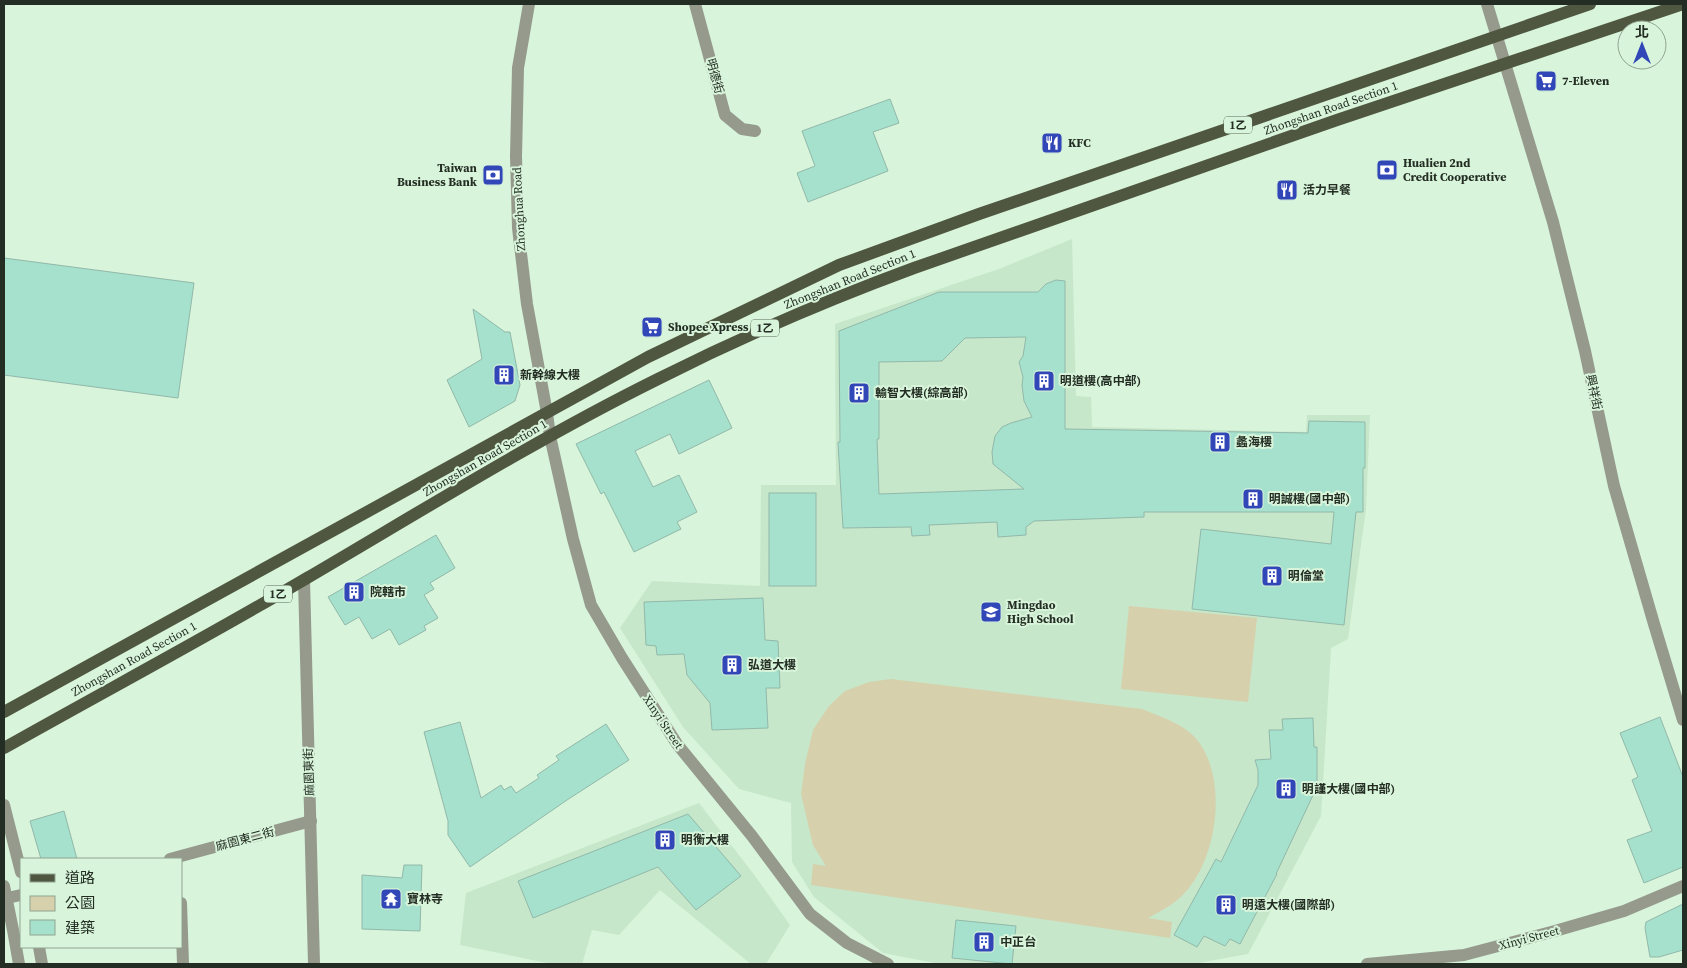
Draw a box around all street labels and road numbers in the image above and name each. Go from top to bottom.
street label: 明德街 [703,57,727,95]
street label: Zhongshan Road Section 1 [1262,78,1400,138]
road number: 1乙 [1224,116,1252,134]
street label: Zhonghua Road [509,166,529,251]
street label: Zhongshan Road Section 1 [782,245,918,313]
road number: 1乙 [751,319,779,336]
street label: 興祥街 [1582,373,1606,411]
street label: Zhongshan Road Section 1 [420,416,550,500]
road number: 1乙 [264,586,292,602]
street label: Zhongshan Road Section 1 [69,618,199,700]
street label: Xinyi Street [639,692,687,752]
street label: 麻園東街 [300,748,318,796]
street label: 麻園東二街 [214,824,276,854]
street label: Xinyi Street [1497,922,1561,954]

